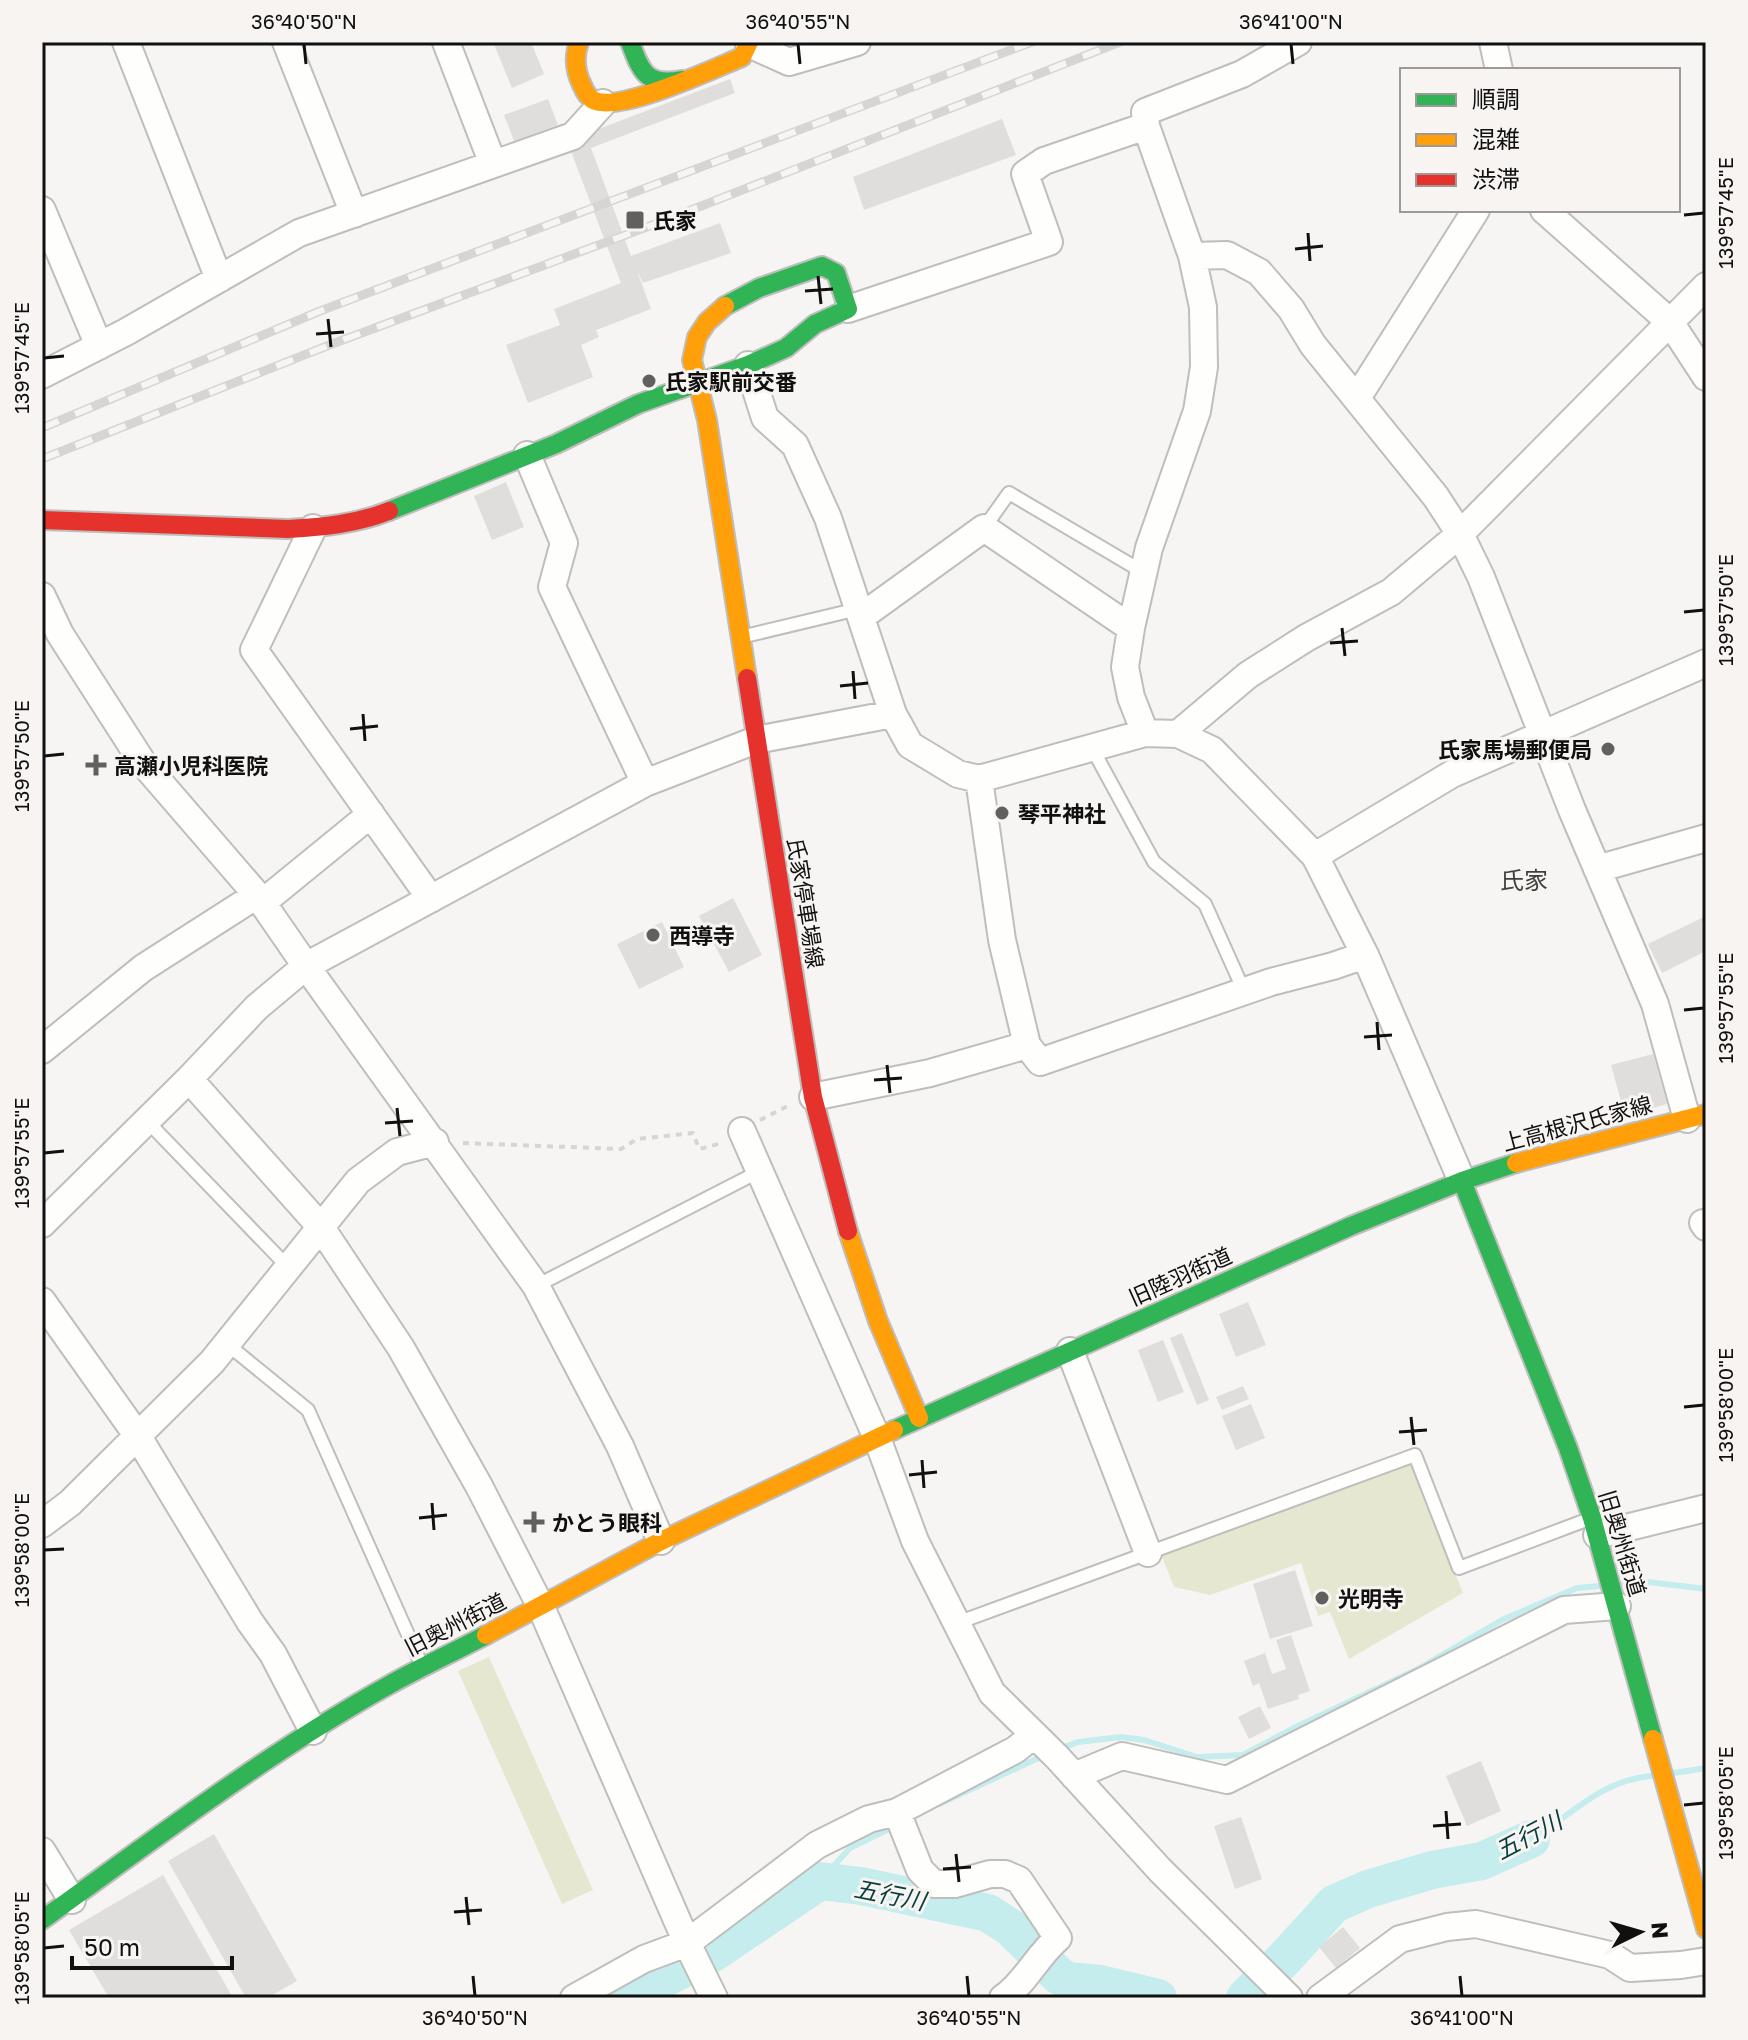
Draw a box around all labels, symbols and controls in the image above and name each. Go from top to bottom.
text: 36°40'50"N [251,9,357,33]
text: 36°40'55"N [746,9,851,33]
text: 36°41'00"N [1239,9,1343,33]
legend [1400,68,1680,212]
text: 順調 [1472,84,1520,113]
text: 混雑 [1472,124,1520,153]
text: 139°57'45"E [1713,157,1737,269]
text: 渋滞 [1472,164,1520,193]
place label: 氏家 [653,207,697,234]
marker: 氏家 [624,209,646,231]
text: 139°57'45"E [9,302,33,414]
place label: 氏家駅前交番 [665,368,797,395]
marker: 氏家駅前交番 [640,372,658,390]
text: 139°57'50"E [1713,554,1737,666]
text: 139°57'50"E [9,700,33,812]
place label: 氏家馬場郵便局 [1438,736,1592,763]
marker: 氏家馬場郵便局 [1599,740,1617,758]
place label: 高瀬小児科医院 [114,752,268,779]
marker: 高瀬小児科医院 [85,754,107,776]
place label: 琴平神社 [1018,800,1106,827]
marker: 琴平神社 [993,804,1011,822]
street label: 氏家停車場線 [782,836,830,970]
district label: 氏家 [1500,865,1548,894]
place label: 西導寺 [669,922,735,949]
marker: 西導寺 [644,926,662,944]
text: 139°57'55"E [1713,952,1737,1064]
street label: 上高根沢氏家線 [1499,1090,1655,1156]
text: 139°57'55"E [9,1097,33,1209]
street label: 旧陸羽街道 [1124,1241,1236,1311]
text: 139°58'00"E [1713,1348,1737,1462]
street label: 旧奥州街道 [1594,1486,1652,1600]
text: 139°58'00"E [9,1493,33,1607]
place label: かとう眼科 [552,1509,662,1536]
marker: かとう眼科 [523,1511,545,1533]
place label: 光明寺 [1338,1585,1404,1612]
street label: 旧奥州街道 [400,1587,510,1661]
marker: 光明寺 [1313,1589,1331,1607]
text: 139°58'05"E [1713,1746,1737,1860]
water label: 五行川 [1489,1804,1569,1865]
water label: 五行川 [852,1873,931,1916]
text: 139°58'05"E [9,1891,33,2005]
north arrow [1600,1892,1680,1972]
scale bar [72,1920,232,1970]
text: N [1646,1921,1675,1940]
text: 50 m [84,1932,140,1961]
text: 36°40'50"N [422,2005,528,2029]
text: 36°40'55"N [917,2005,1022,2029]
text: 36°41'00"N [1410,2005,1514,2029]

